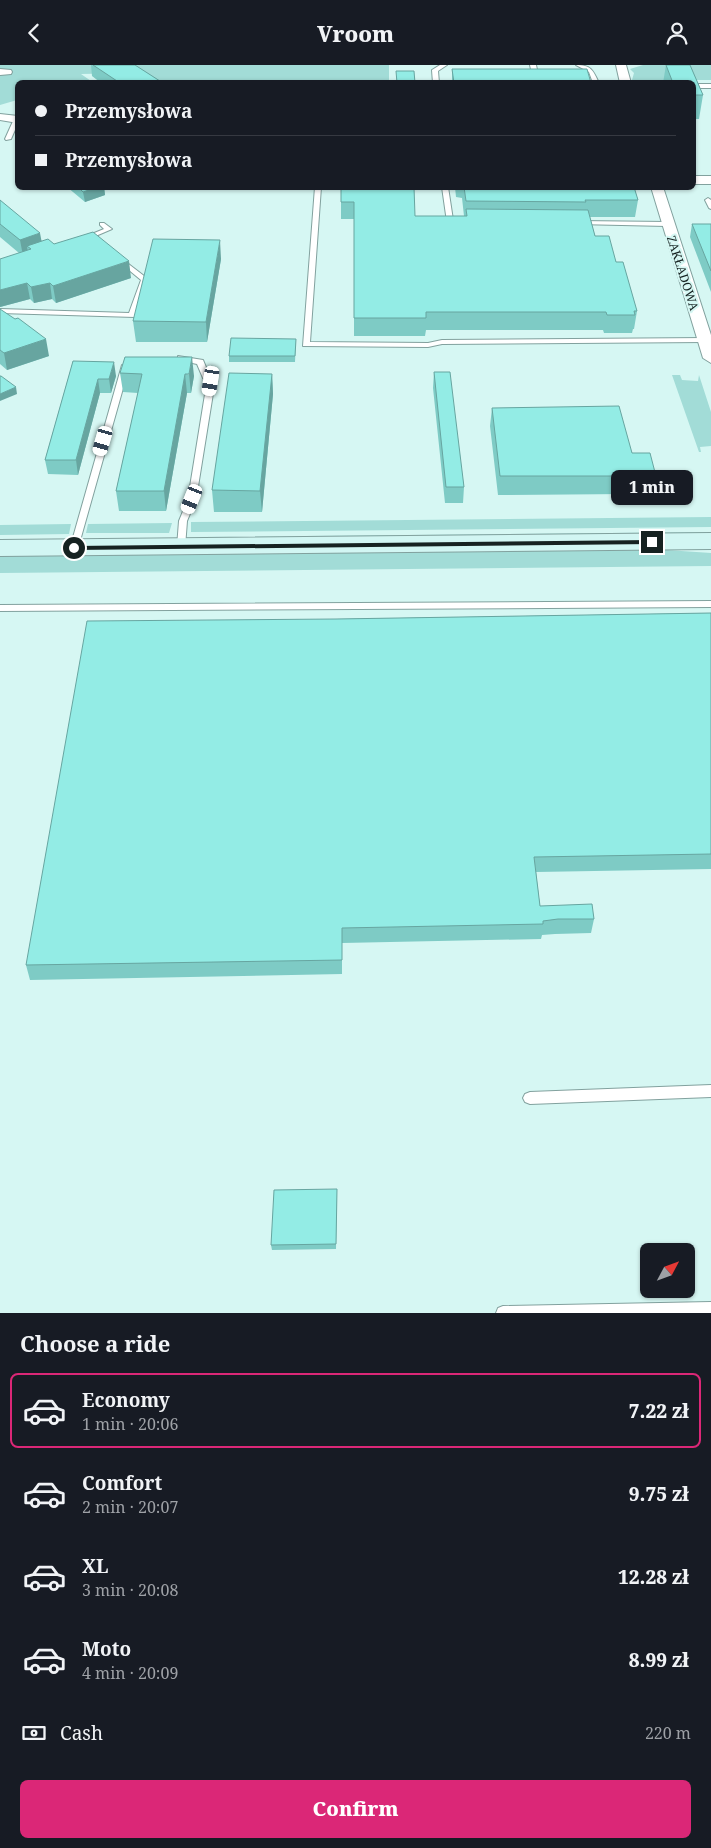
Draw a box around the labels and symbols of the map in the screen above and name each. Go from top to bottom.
street label: ZAKŁADOWA [663,234,703,313]
car [201,365,220,397]
car [91,425,114,457]
callout: 1 min [611,469,693,505]
car [179,482,204,516]
route end [641,531,663,553]
route start [63,537,85,559]
north arrow [640,1243,695,1297]

